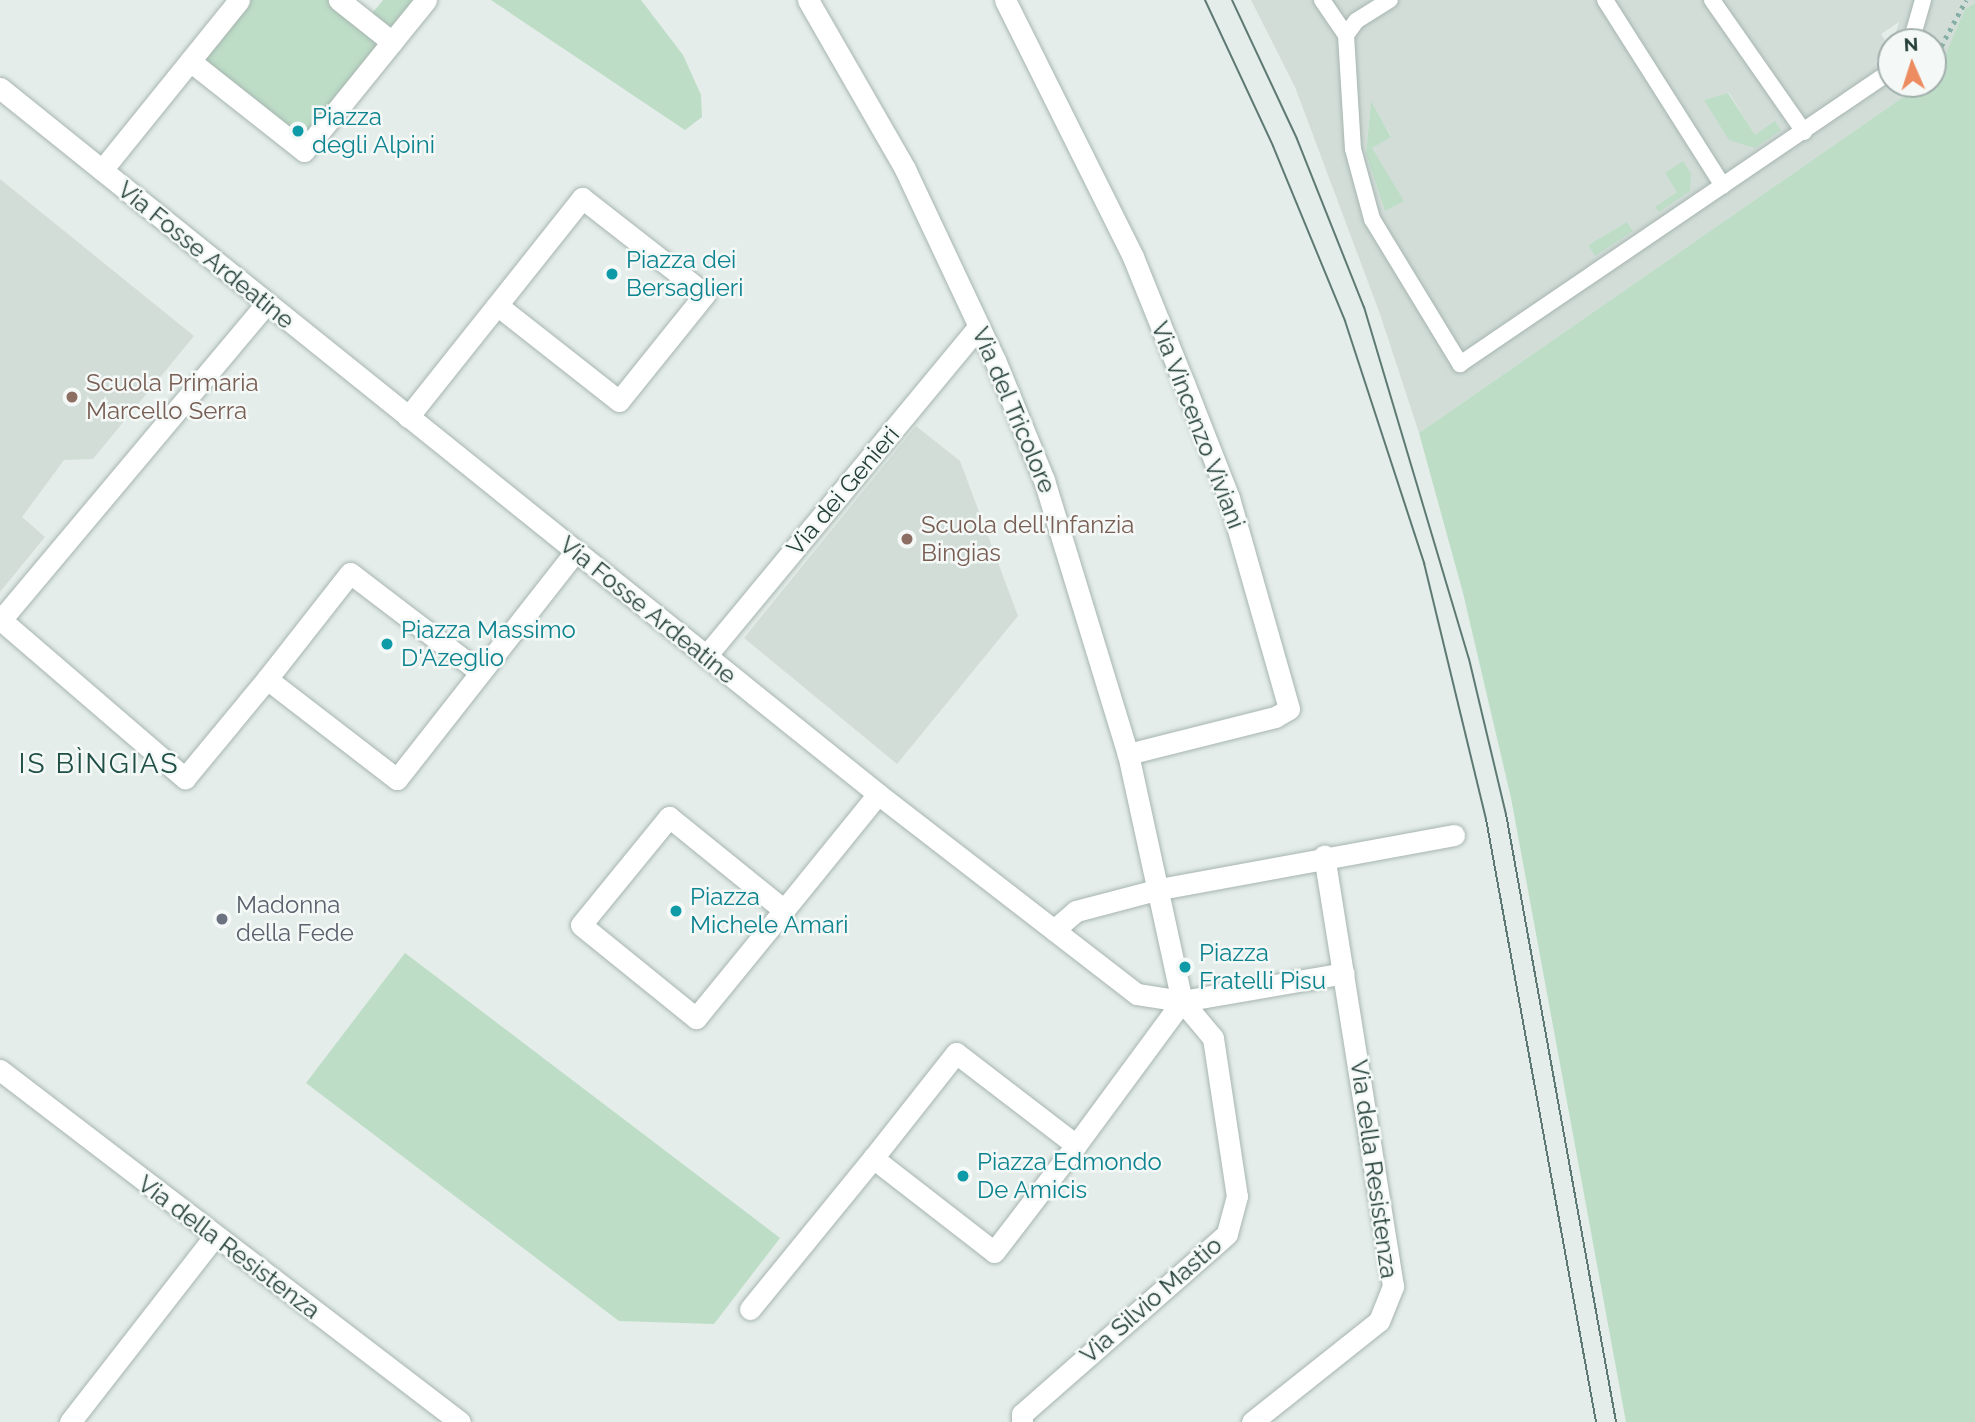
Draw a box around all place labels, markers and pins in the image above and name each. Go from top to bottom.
place label: Piazza degli Alpini [312,103,436,159]
marker: Piazza degli Alpini [290,123,306,139]
place label: Piazza dei Bersaglieri [626,246,744,302]
marker: Piazza dei Bersaglieri [604,266,620,282]
place label: Scuola Primaria Marcello Serra [86,369,258,425]
marker: Scuola Primaria Marcello Serra [64,389,80,405]
place label: Scuola dell'Infanzia Bingias [921,511,1134,567]
marker: Scuola dell'Infanzia Bingias [899,531,915,547]
place label: Piazza Massimo D'Azeglio [401,616,576,672]
marker: Piazza Massimo D'Azeglio [379,636,395,652]
place label: Piazza Michele Amari [690,883,849,939]
place label: Madonna della Fede [236,891,354,947]
marker: Piazza Michele Amari [668,903,684,919]
marker: Madonna della Fede [214,911,230,927]
place label: Piazza Fratelli Pisu [1199,939,1326,995]
marker: Piazza Fratelli Pisu [1177,959,1193,975]
place label: Piazza Edmondo De Amicis [977,1148,1162,1204]
marker: Piazza Edmondo De Amicis [955,1168,971,1184]

